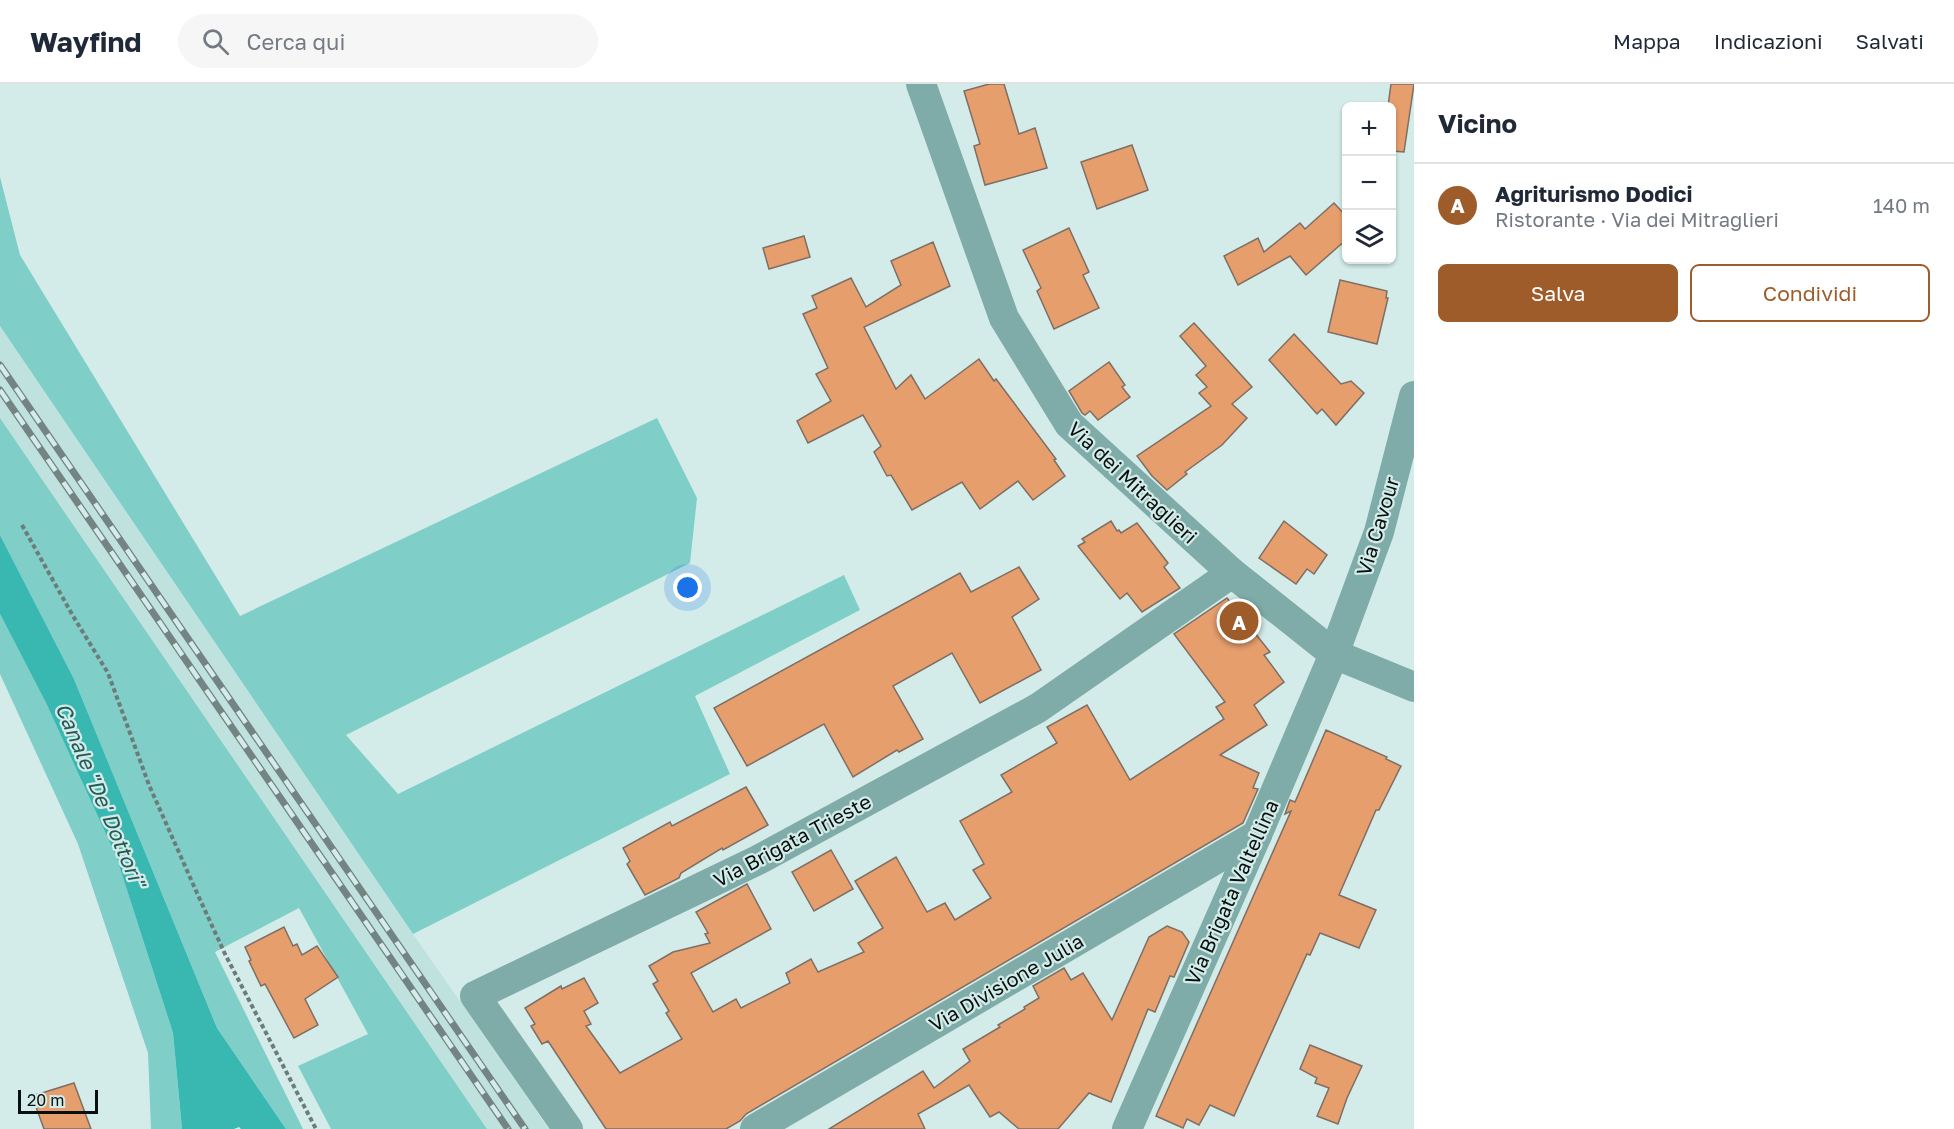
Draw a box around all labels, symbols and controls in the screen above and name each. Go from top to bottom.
search box [178,14,598,68]
text: Wayfind [30,25,142,58]
icon: search [199,25,232,58]
text: Cerca qui [247,28,345,55]
text: Mappa [1613,28,1681,54]
text: Indicazioni [1714,28,1823,54]
text: Salvati [1856,28,1924,54]
map controls [1342,102,1396,264]
button: + [1342,102,1396,156]
text: Vicino [1438,108,1517,139]
button: − [1342,156,1396,210]
text: Agriturismo Dodici [1495,180,1692,207]
text: A [1450,193,1465,217]
text: 140 m [1873,193,1930,217]
text: Ristorante · Via dei Mitraglieri [1495,207,1779,231]
button: layers [1342,210,1396,264]
button: Salva [1438,264,1678,322]
button: Condividi [1690,264,1930,322]
street label: Via dei Mitraglieri [1064,416,1202,548]
street label: Via Cavour [1351,473,1403,578]
your location [673,573,702,602]
pin: A [1220,598,1258,644]
water label: Canale "De' Dottori" [50,699,153,894]
street label: Via Brigata Trieste [709,788,875,892]
street label: Via Brigata Valtellina [1179,796,1283,988]
street label: Via Divisione Julia [925,928,1087,1036]
scale bar [18,1087,98,1114]
text: 20 m [27,1090,64,1110]

